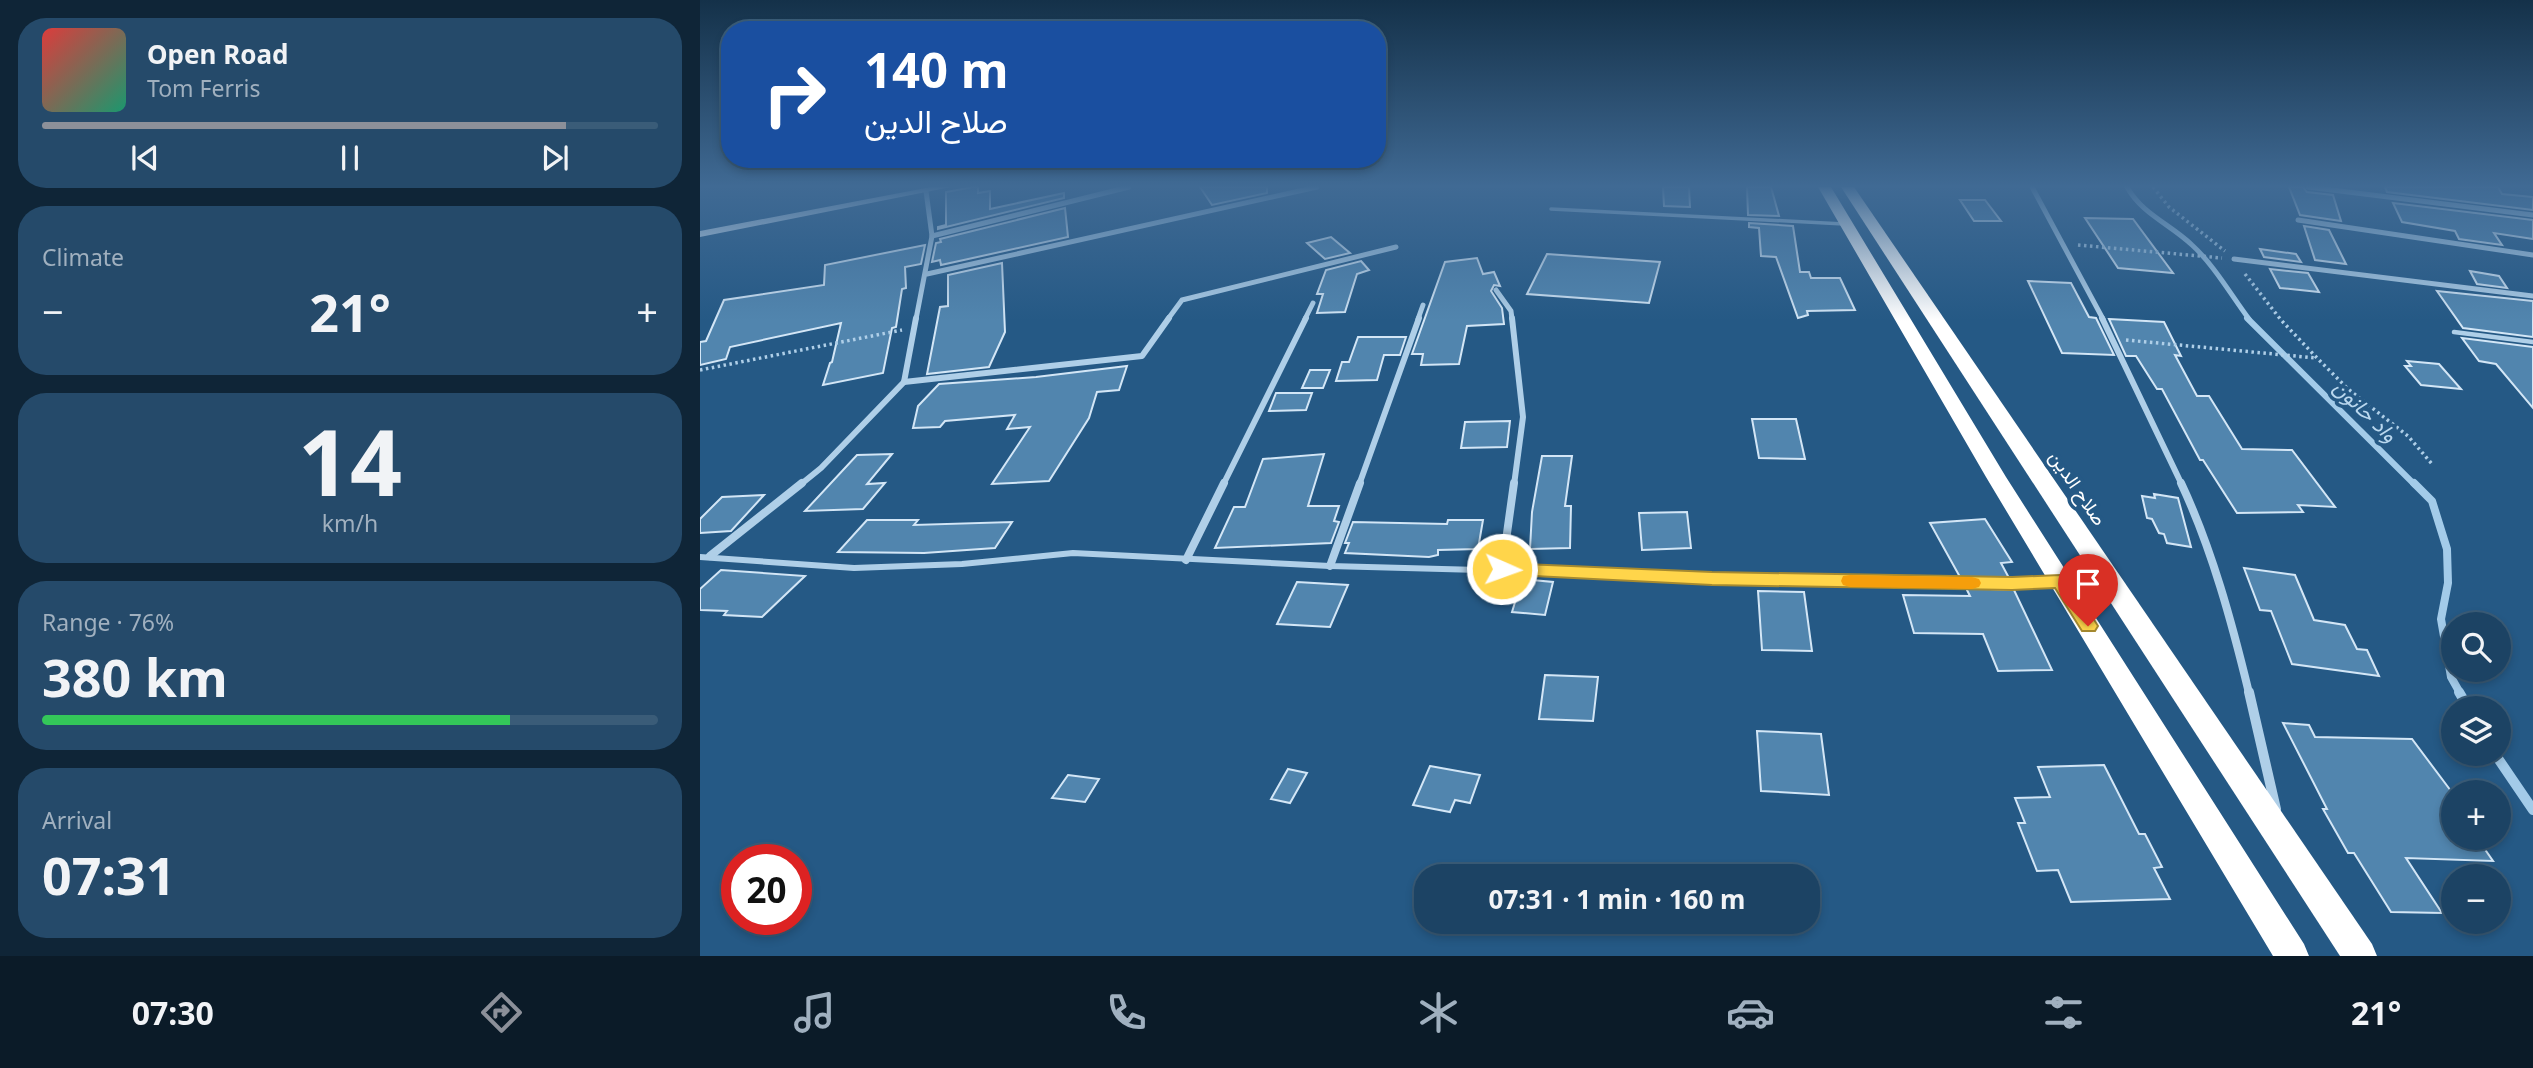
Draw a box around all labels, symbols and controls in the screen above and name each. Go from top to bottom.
text: Open Road [147,36,289,72]
text: 140 m [864,36,1009,102]
icon: right [749,49,840,140]
text: Tom Ferris [147,72,260,104]
text: صلاح الدين [864,99,1008,142]
icon: previous [126,139,164,177]
icon: pause [331,139,369,177]
icon: next [536,139,574,177]
text: Climate [42,241,124,273]
text: 21° [309,276,391,347]
text: − [42,285,64,337]
text: + [636,285,658,337]
water label: واد حانون [2328,373,2404,448]
text: 14 [298,399,402,523]
street label: صلاح الدين [2043,445,2113,531]
text: km/h [322,507,378,539]
position arrow [1465,532,1539,606]
pin [2058,554,2118,626]
icon: arrive [2069,565,2107,603]
text: Range · 76% [42,606,174,638]
map controls [2441,612,2511,934]
button: search [2441,612,2511,682]
text: 380 km [42,641,228,712]
button: layers [2441,696,2511,766]
button: + [2441,780,2511,850]
text: Arrival [42,804,112,836]
text: 07:31 [42,839,176,910]
speed limit sign: 20 [721,844,812,935]
button: − [2441,864,2511,934]
text: 07:31 · 1 min · 160 m [1489,881,1745,917]
icon: directions [477,988,526,1037]
icon: music [790,988,839,1037]
icon: phone [1102,988,1151,1037]
icon: climate [1414,988,1463,1037]
icon: car [1726,988,1775,1037]
icon: filters [2039,988,2088,1037]
text: 07:30 [132,991,214,1034]
text: 21° [2351,991,2401,1034]

